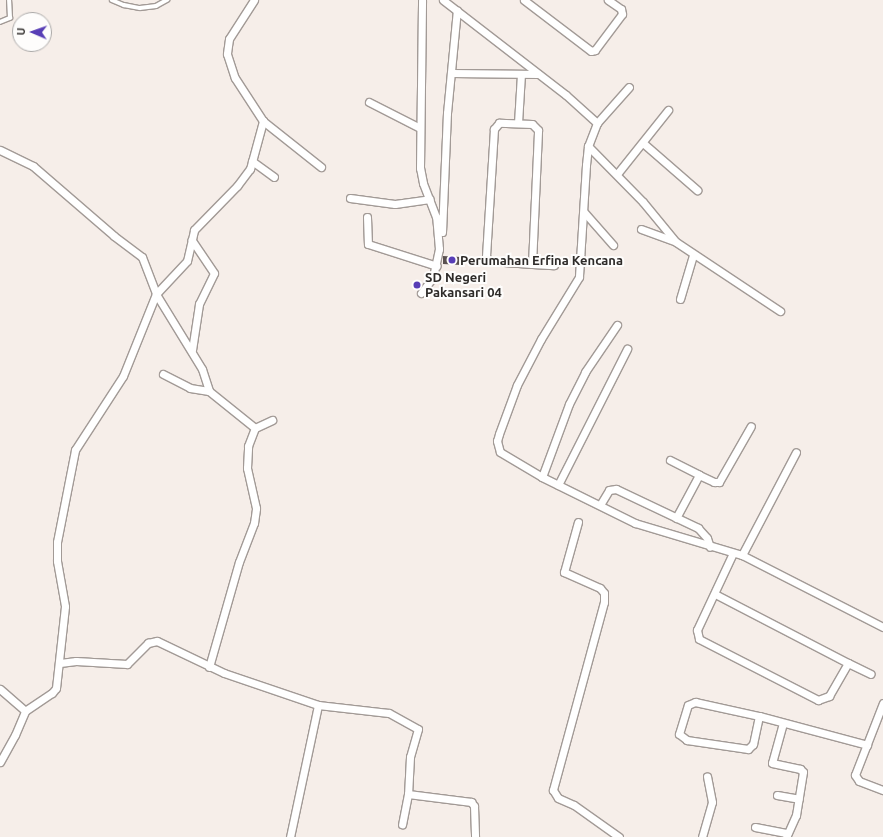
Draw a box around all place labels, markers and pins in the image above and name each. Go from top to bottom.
place label: Perumahan Erfina Kencana [460,252,623,268]
marker: Perumahan Erfina Kencana [447,255,457,265]
place label: SD Negeri Pakansari 04 [425,270,502,301]
marker: SD Negeri Pakansari 04 [412,280,422,290]

